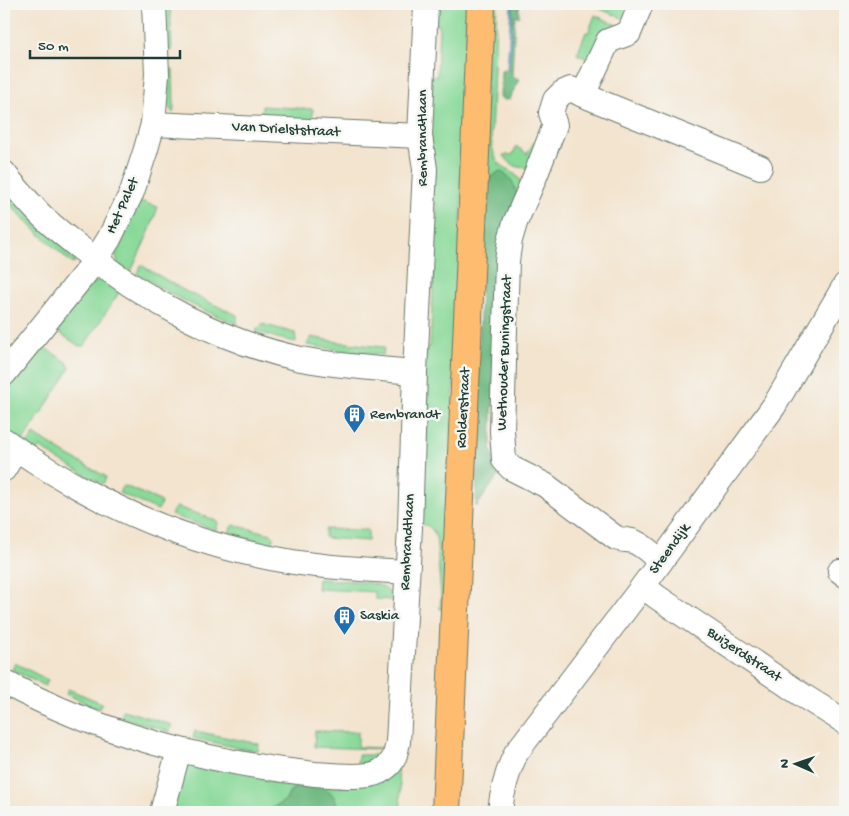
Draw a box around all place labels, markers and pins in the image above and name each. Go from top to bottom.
building icon: Rembrandt [342,403,366,434]
place label: Rembrandt [370,406,442,424]
building icon: Saskia [332,604,356,635]
place label: Saskia [360,607,400,625]

